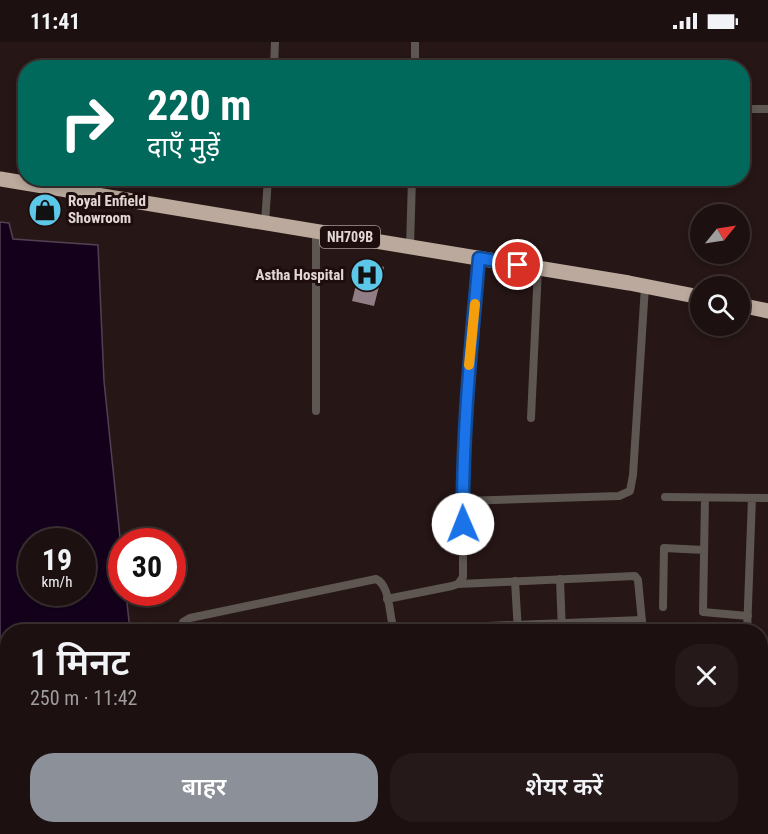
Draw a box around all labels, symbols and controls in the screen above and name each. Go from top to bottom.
text: 11:41 [30,9,81,34]
text: 220 m [147,81,252,130]
icon: right [48,84,126,162]
text: दाएँ मुड़ें [147,131,220,163]
shop icon: Royal Enfield Showroom [27,192,63,228]
place label: Royal Enfield Showroom [68,192,146,227]
north arrow [690,204,750,264]
map controls [690,204,750,336]
road number: NH709B [320,226,380,248]
pin [492,239,543,290]
icon: arrive [501,248,534,281]
hospital icon: Astha Hospital [349,257,385,293]
place label: Astha Hospital [256,266,344,284]
button: search [690,276,750,336]
position arrow [431,492,495,556]
speed limit sign: 30 [108,528,186,606]
text: 19 [42,542,72,577]
text: km/h [42,573,72,591]
text: 1 मिनट [30,642,129,684]
button: close [675,644,738,707]
text: 250 m · 11:42 [30,686,137,710]
button: बाहर [30,753,378,822]
button: शेयर करें [390,753,738,822]

